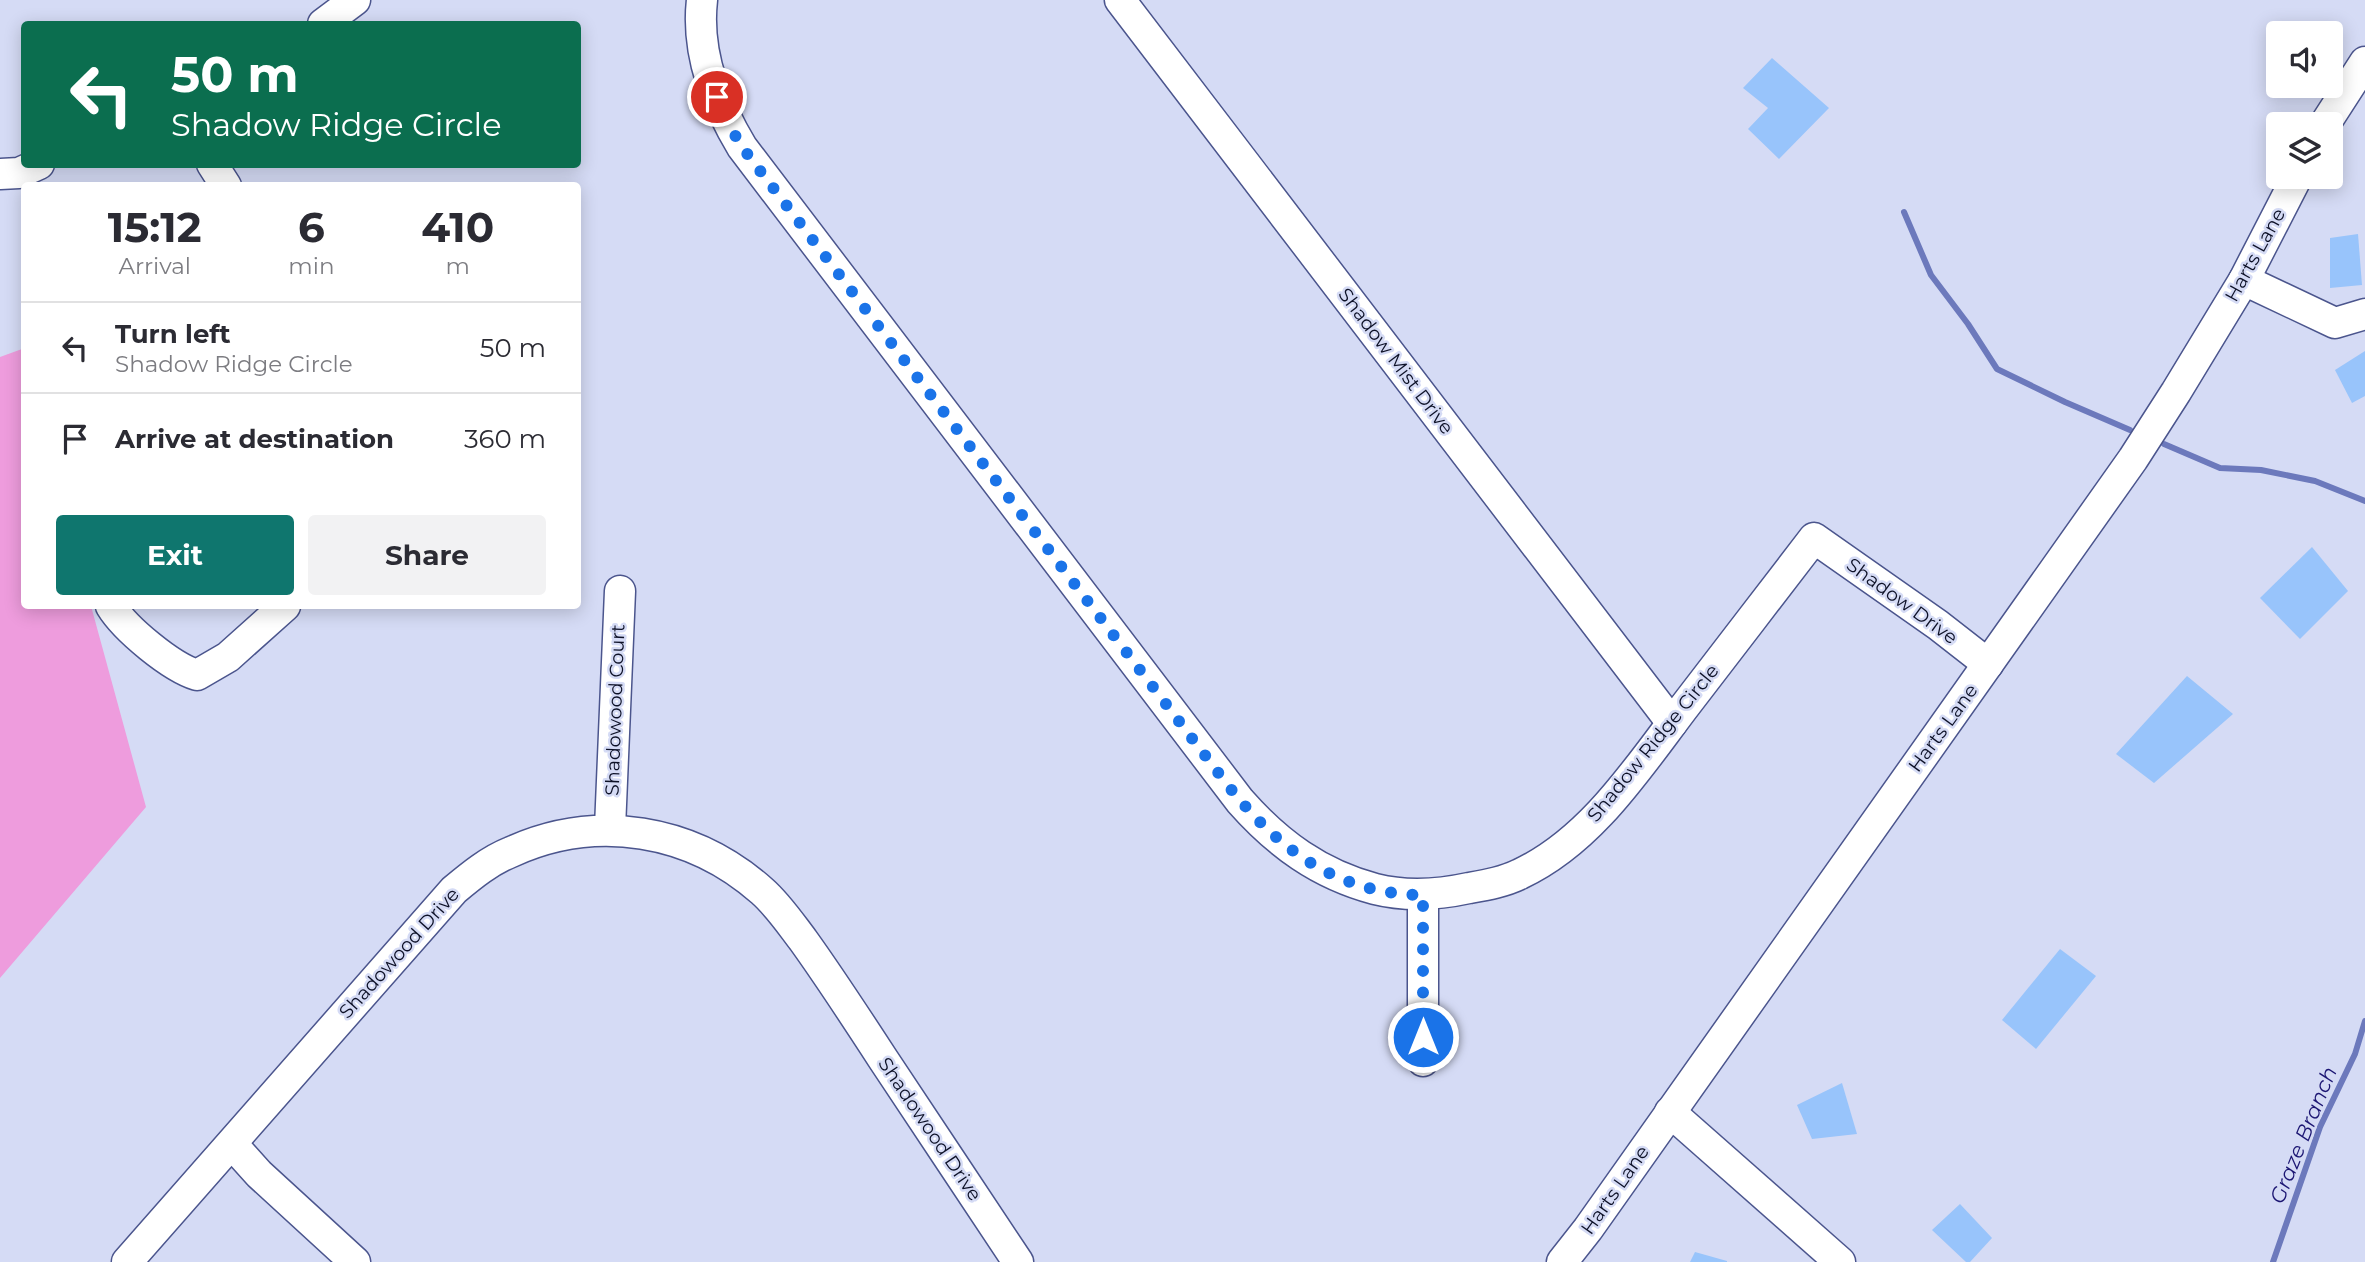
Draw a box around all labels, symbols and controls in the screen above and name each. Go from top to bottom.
map controls [2266,21,2343,189]
button: sound [2266,21,2343,98]
text: 50 m [171,45,299,104]
icon: left [56,49,147,140]
pin [687,67,747,127]
icon: arrive [698,78,736,116]
text: Shadow Ridge Circle [171,105,501,144]
button: layers [2266,112,2343,189]
text: 15:12 [108,201,202,253]
text: 6 [298,201,325,253]
text: 410 [421,201,494,253]
street label: Harts Lane [2220,204,2290,306]
text: Arrival [118,252,191,280]
text: min [288,252,334,280]
text: m [446,252,470,280]
street label: Shadow Mist Drive [1334,283,1458,439]
text: Turn left [115,318,231,350]
icon: left [56,329,94,367]
text: 50 m [480,332,546,364]
text: Shadow Ridge Circle [115,350,353,378]
icon: arrive [56,420,94,458]
text: Arrive at destination [115,423,394,455]
text: 360 m [464,423,546,455]
button: Exit [56,515,294,595]
button: Share [308,515,546,595]
street label: Shadow Drive [1842,553,1962,649]
street label: Shadowood Court [601,624,629,796]
street label: Shadow Ridge Circle [1582,660,1724,826]
street label: Harts Lane [1903,679,1983,777]
street label: Shadowood Drive [334,883,464,1023]
position arrow [1386,1000,1460,1074]
street label: Shadowood Drive [873,1053,987,1205]
water label: Graze Branch [2264,1063,2342,1207]
street label: Harts Lane [1576,1141,1654,1239]

